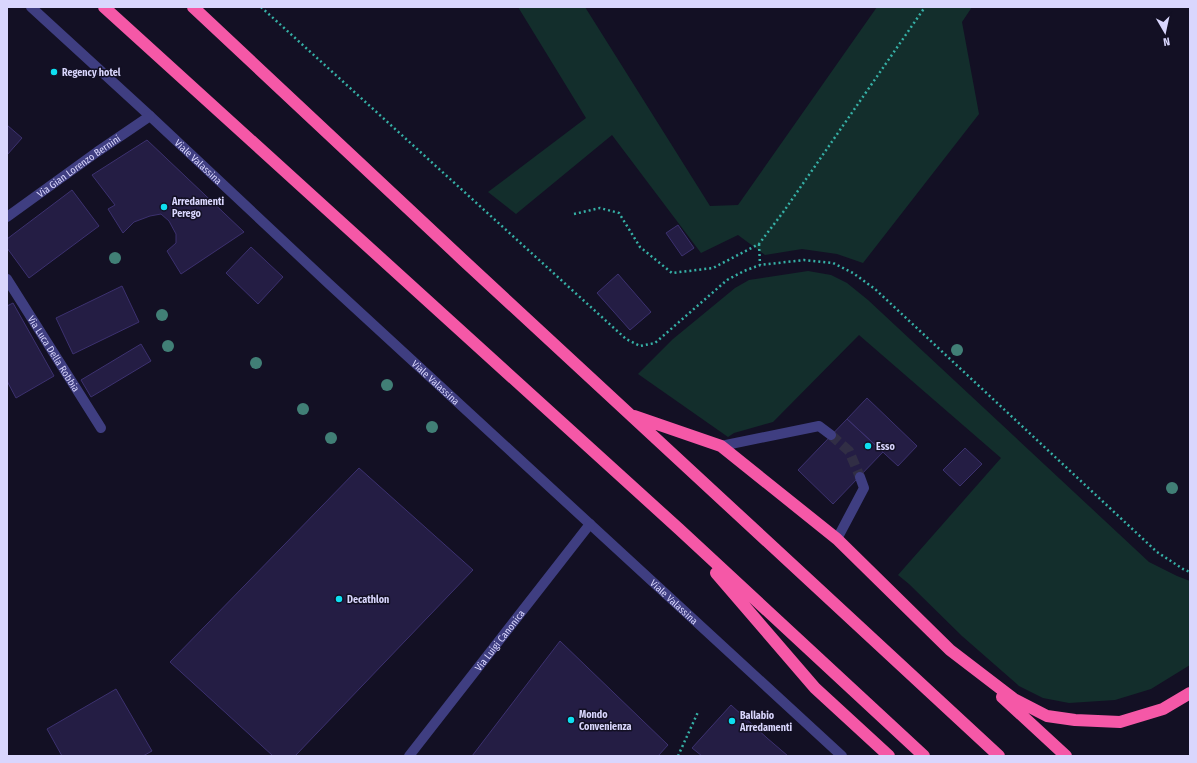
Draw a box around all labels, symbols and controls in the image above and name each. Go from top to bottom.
north arrow [1145,12,1185,52]
text: N [1162,34,1171,48]
marker: Regency hotel [49,67,59,77]
place label: Regency hotel [62,67,121,79]
street label: Via Gian Lorenzo Bernini [35,133,123,200]
street label: Viale Valassina [172,137,224,187]
place label: Arredamenti Perego [171,196,224,220]
marker: Arredamenti Perego [159,202,169,212]
street label: Via Luca Della Robbia [25,314,82,394]
street label: Viale Valassina [409,358,462,408]
marker: Esso [863,441,873,451]
place label: Esso [876,441,895,453]
street label: Viale Valassina [647,577,700,627]
marker: Decathlon [334,594,344,604]
place label: Decathlon [347,594,389,606]
street label: Via Luigi Canonica [473,608,528,674]
place label: Mondo Convenienza [579,709,631,733]
place label: Ballabio Arredamenti [739,710,792,734]
marker: Mondo Convenienza [566,715,576,725]
marker: Ballabio Arredamenti [727,716,737,726]

